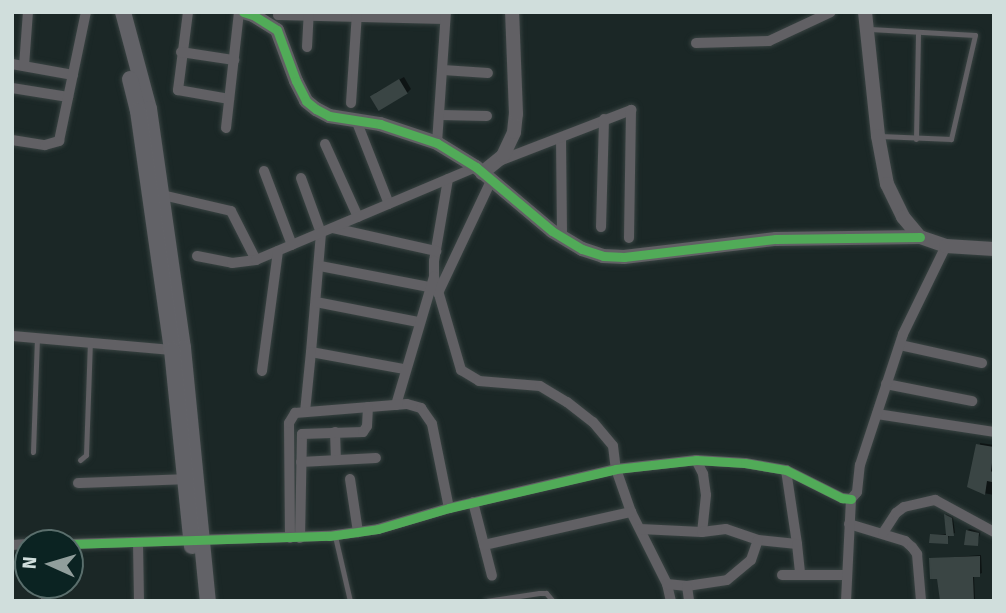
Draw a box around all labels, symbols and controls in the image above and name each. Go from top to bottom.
north arrow [14,529,84,599]
text: N [18,556,41,570]

